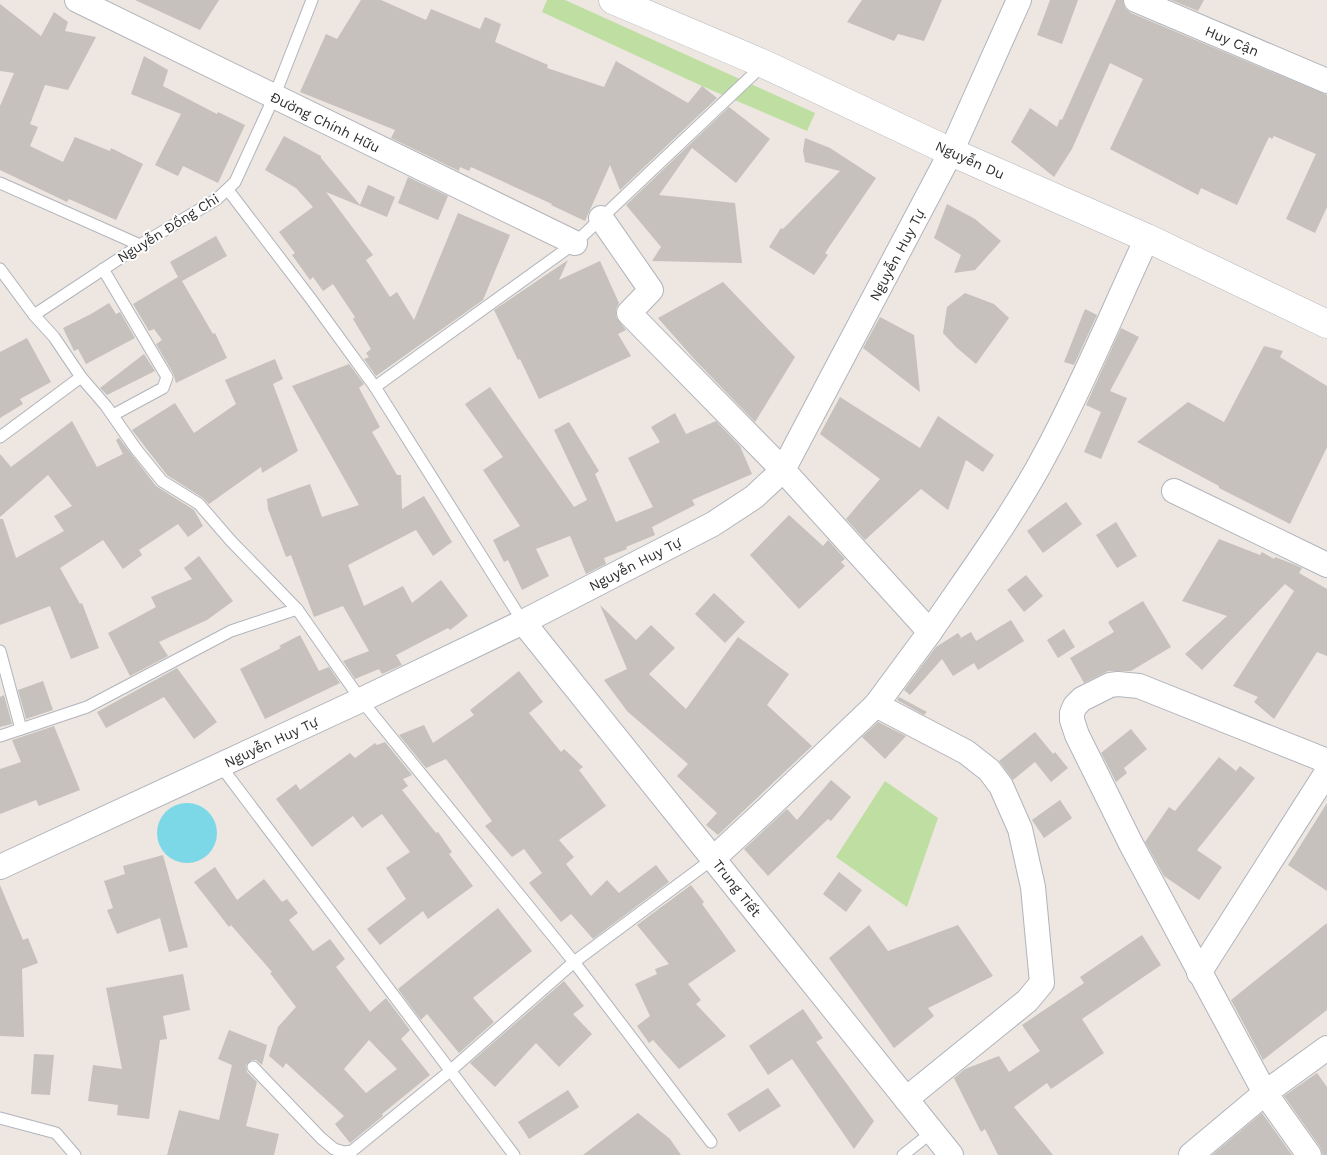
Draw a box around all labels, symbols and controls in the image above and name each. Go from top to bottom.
street label: Huy Cận [1203,23,1261,59]
street label: Đường Chính Hữu [268,89,382,155]
street label: Nguyễn Du [933,138,1007,182]
street label: Nguyễn Đồng Chi [114,190,222,266]
street label: Nguyễn Huy Tự [866,206,928,303]
street label: Nguyễn Huy Tự [586,534,684,594]
street label: Nguyễn Huy Tự [222,713,321,771]
street label: Trung Tiết [710,856,764,920]

